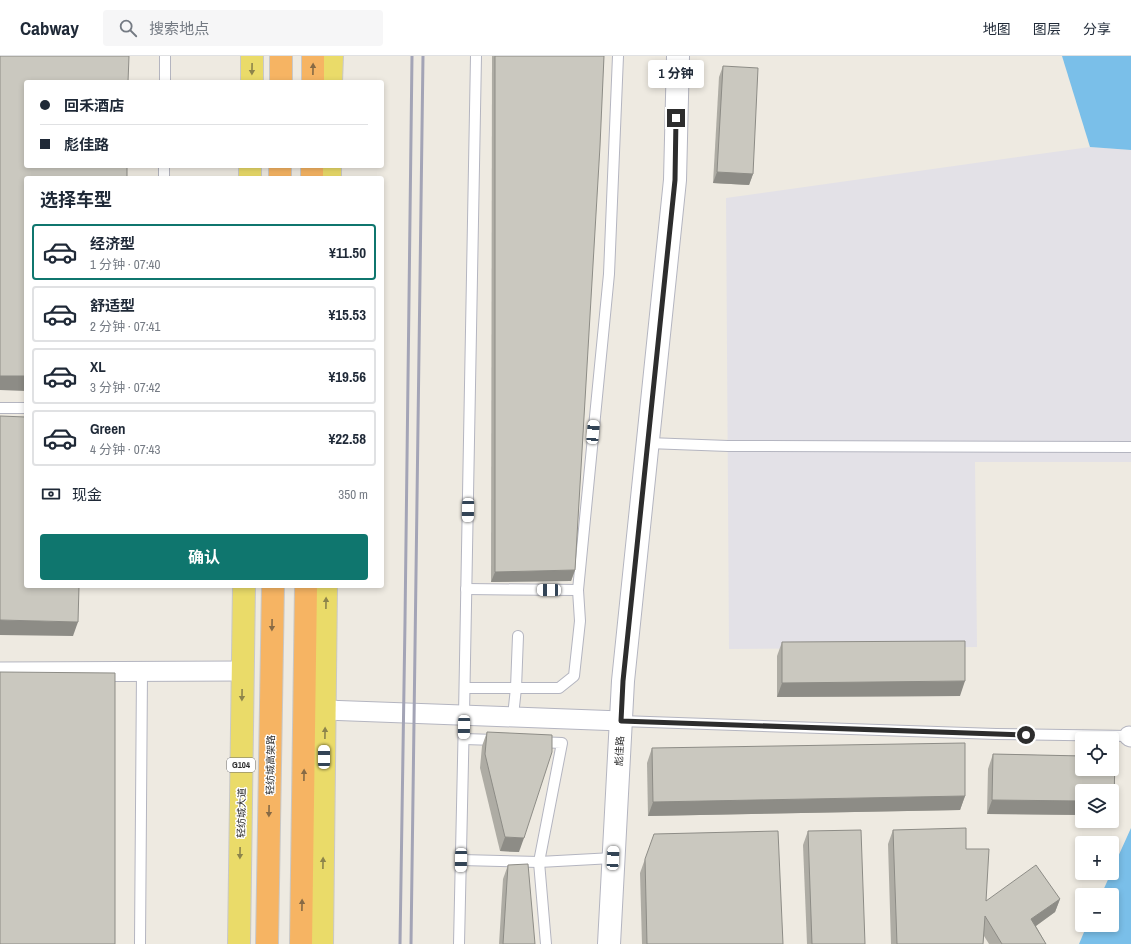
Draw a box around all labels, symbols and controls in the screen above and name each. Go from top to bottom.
search box [103,10,383,46]
text: Cabway [20,15,79,41]
icon: search [117,17,139,39]
text: 搜索地点 [149,18,209,39]
text: 地图 [983,20,1011,38]
text: 图层 [1033,20,1061,38]
text: 分享 [1083,20,1111,38]
callout: 1 分钟 [648,60,704,88]
one-way arrow [310,62,316,75]
one-way arrow [249,63,255,76]
text: 1 分钟 [659,65,693,82]
text: 回禾酒店 [64,95,124,116]
route end [667,109,685,127]
text: 彪佳路 [64,134,109,155]
text: 选择车型 [40,187,112,212]
text: 经济型 [90,233,135,254]
icon: car [42,234,78,270]
text: ¥11.50 [329,242,366,263]
text: 1 分钟 · 07:40 [90,256,160,273]
text: 舒适型 [90,295,135,316]
icon: car [42,296,78,332]
text: ¥15.53 [328,304,366,325]
text: 2 分钟 · 07:41 [90,318,160,335]
text: XL [90,356,106,377]
icon: car [42,358,78,394]
text: ¥19.56 [328,366,366,387]
text: 3 分钟 · 07:42 [90,379,160,396]
text: Green [90,418,126,439]
icon: car [42,420,78,456]
car [586,420,600,444]
text: ¥22.58 [328,428,366,449]
text: 4 分钟 · 07:43 [90,441,160,458]
icon: cash [40,483,62,505]
text: 现金 [72,484,102,505]
text: 350 m [338,486,368,503]
car [462,498,474,522]
button: 确认 [40,534,368,580]
car [537,584,561,596]
one-way arrow [323,596,329,609]
one-way arrow [269,619,275,632]
one-way arrow [239,689,245,702]
car [458,715,470,739]
route start [1017,726,1035,744]
one-way arrow [321,727,328,739]
map controls [1075,732,1119,932]
button: locate [1075,732,1119,776]
street label: 轻纺城高架路 [263,735,278,795]
street label: 彪佳路 [612,736,627,766]
car [318,745,330,769]
road number: G104 [227,758,255,772]
one-way arrow [301,768,307,781]
button: layers [1075,784,1119,828]
street label: 轻纺城大道 [235,788,248,838]
one-way arrow [266,805,272,818]
button: + [1075,836,1119,880]
car [606,846,620,870]
one-way arrow [237,847,243,860]
car [455,848,467,872]
one-way arrow [320,856,326,869]
button: − [1075,888,1119,932]
one-way arrow [299,898,305,911]

